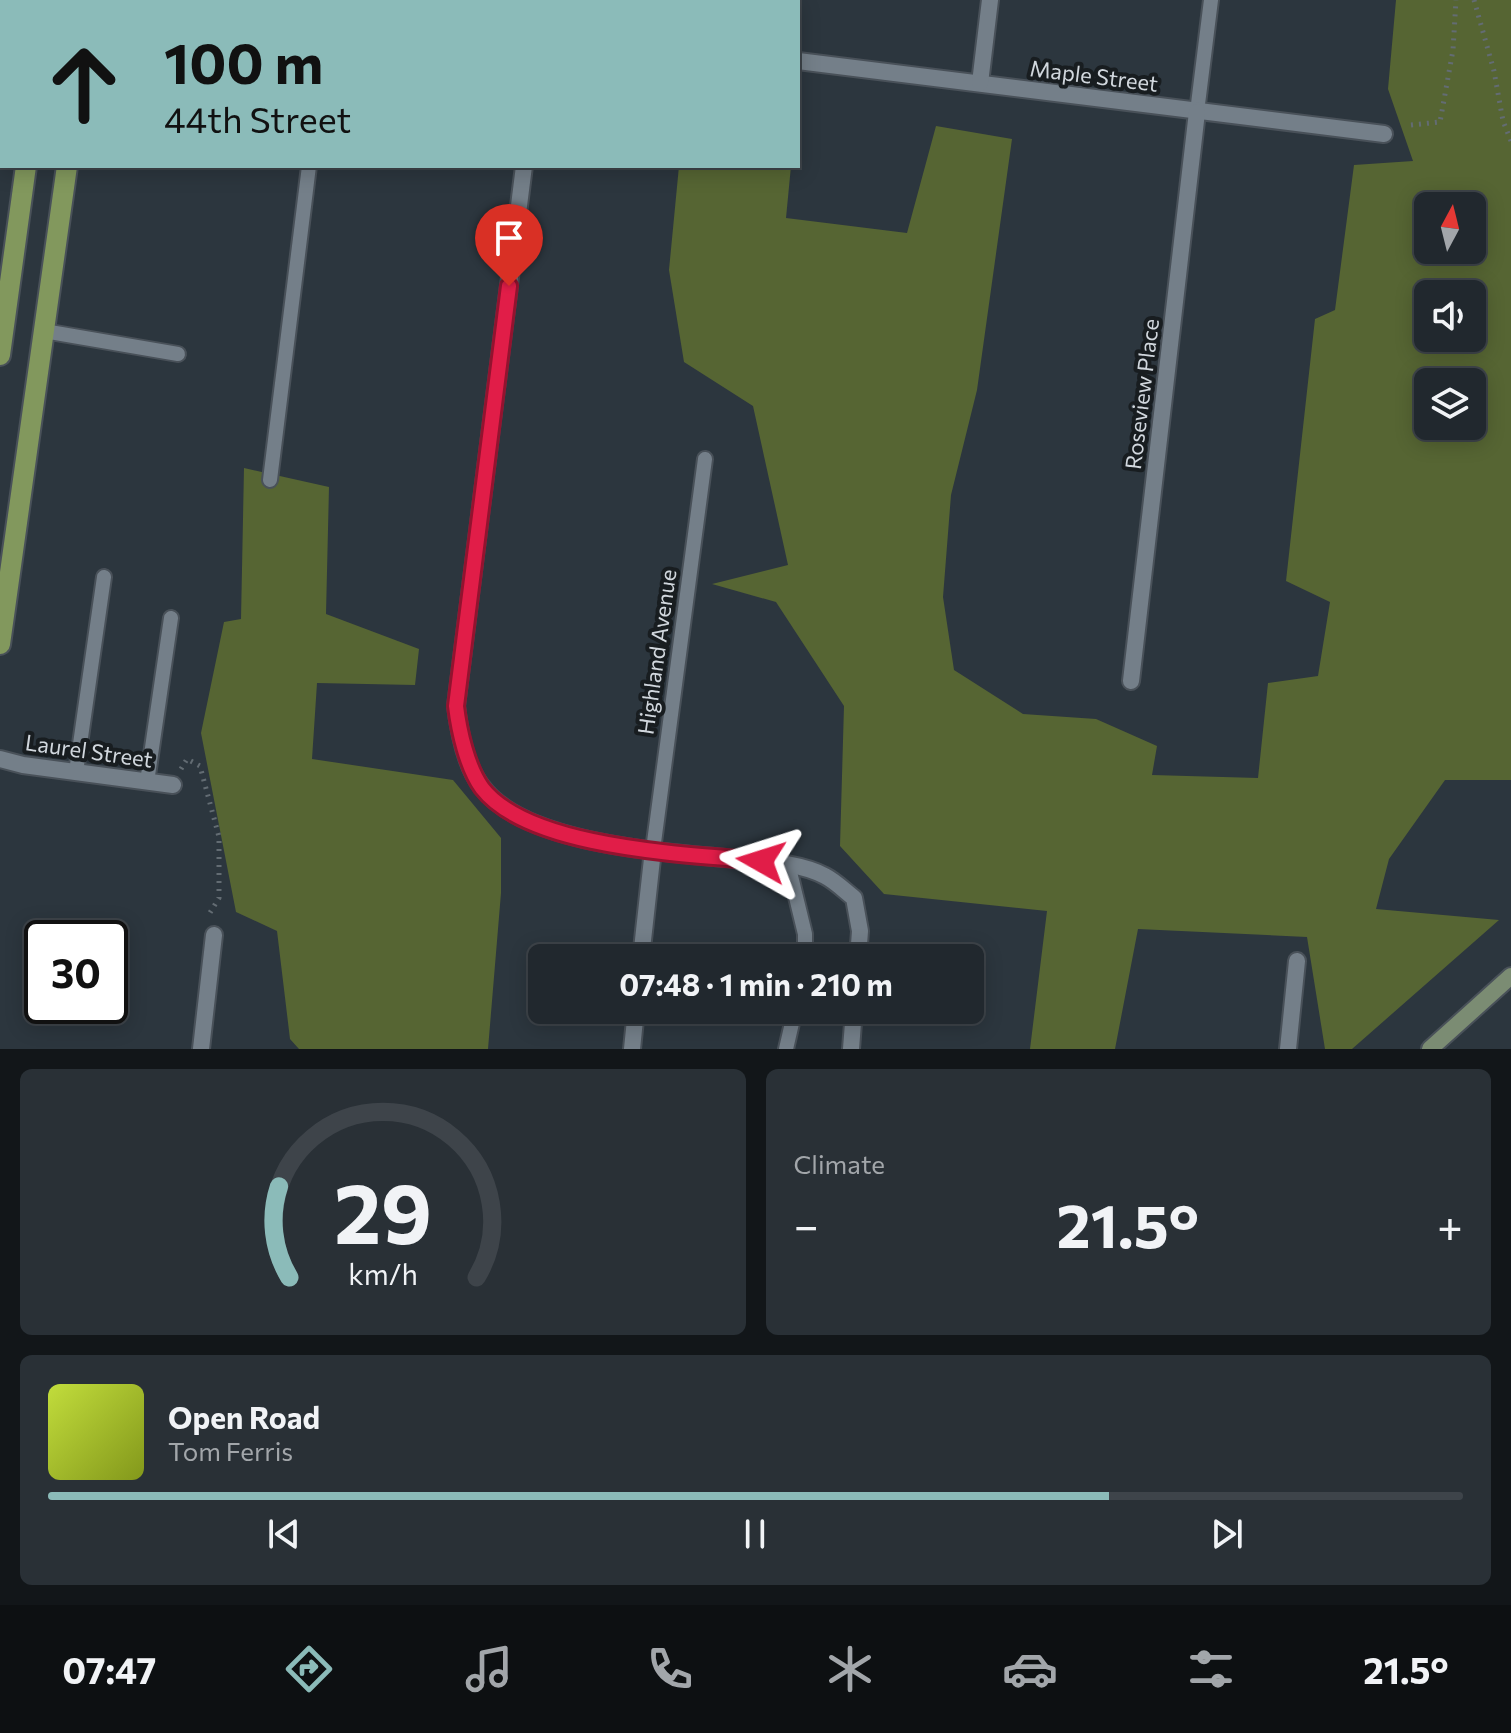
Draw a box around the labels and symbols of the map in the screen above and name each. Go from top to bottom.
street label: Maple Street [1028,54,1160,97]
north arrow [1414,192,1486,264]
pin [475,204,543,286]
street label: Roseview Place [1119,317,1164,471]
street label: Highland Avenue [632,568,681,736]
street label: Laurel Street [24,728,155,773]
position arrow [719,819,803,903]
speed limit sign: 30 [24,920,128,1024]

